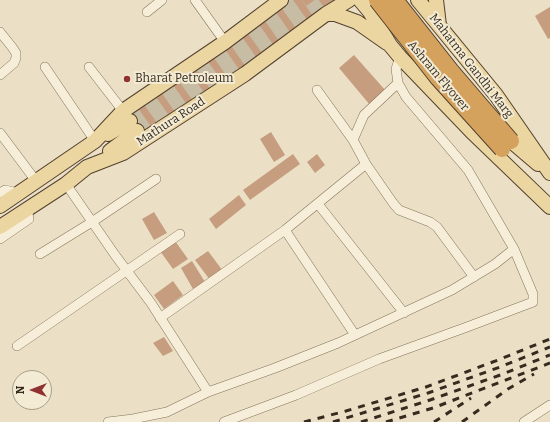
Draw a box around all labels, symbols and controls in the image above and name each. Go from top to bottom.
street label: Mahatma Gandhi Marg [426,11,516,121]
street label: Ashram Flyover [404,38,472,114]
place label: Bharat Petroleum [135,72,234,86]
marker: Bharat Petroleum [122,74,132,84]
street label: Mathura Road [134,95,208,149]
north arrow [12,370,52,410]
text: N [14,386,27,394]

